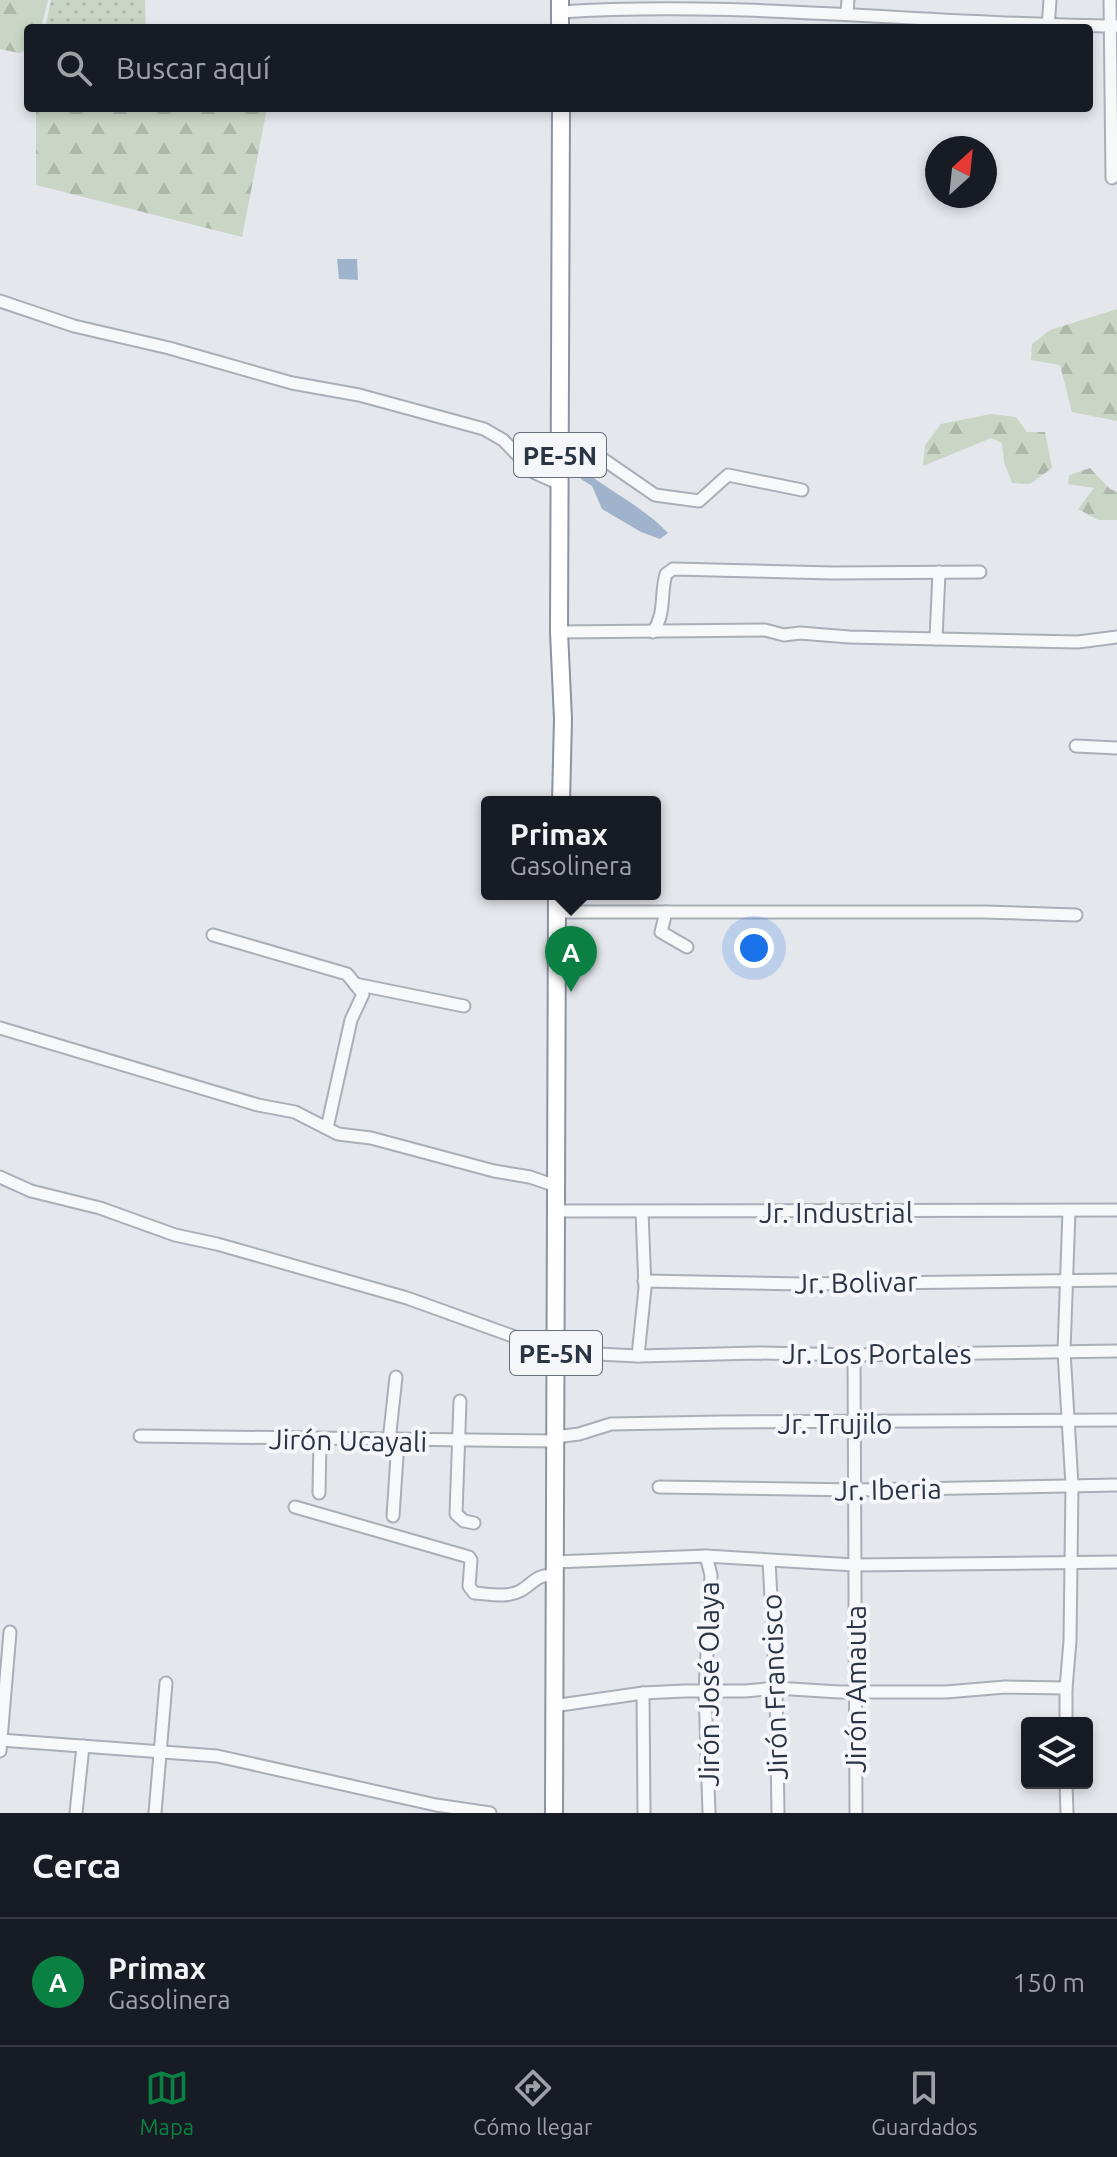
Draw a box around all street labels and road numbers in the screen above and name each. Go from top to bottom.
road number: PE-5N [514,433,606,477]
street label: Jr. Industrial [759,1197,913,1228]
street label: Jr. Bolivar [794,1265,918,1299]
road number: PE-5N [510,1331,602,1375]
street label: Jr. Los Portales [782,1338,972,1369]
street label: Jr. Trujilo [778,1408,892,1439]
street label: Jirón Ucayali [269,1423,427,1457]
street label: Jr. Iberia [834,1473,942,1505]
street label: Jirón José Olaya [693,1581,724,1787]
street label: Jirón Francisco [755,1593,793,1781]
street label: Jirón Amauta [840,1605,871,1773]

